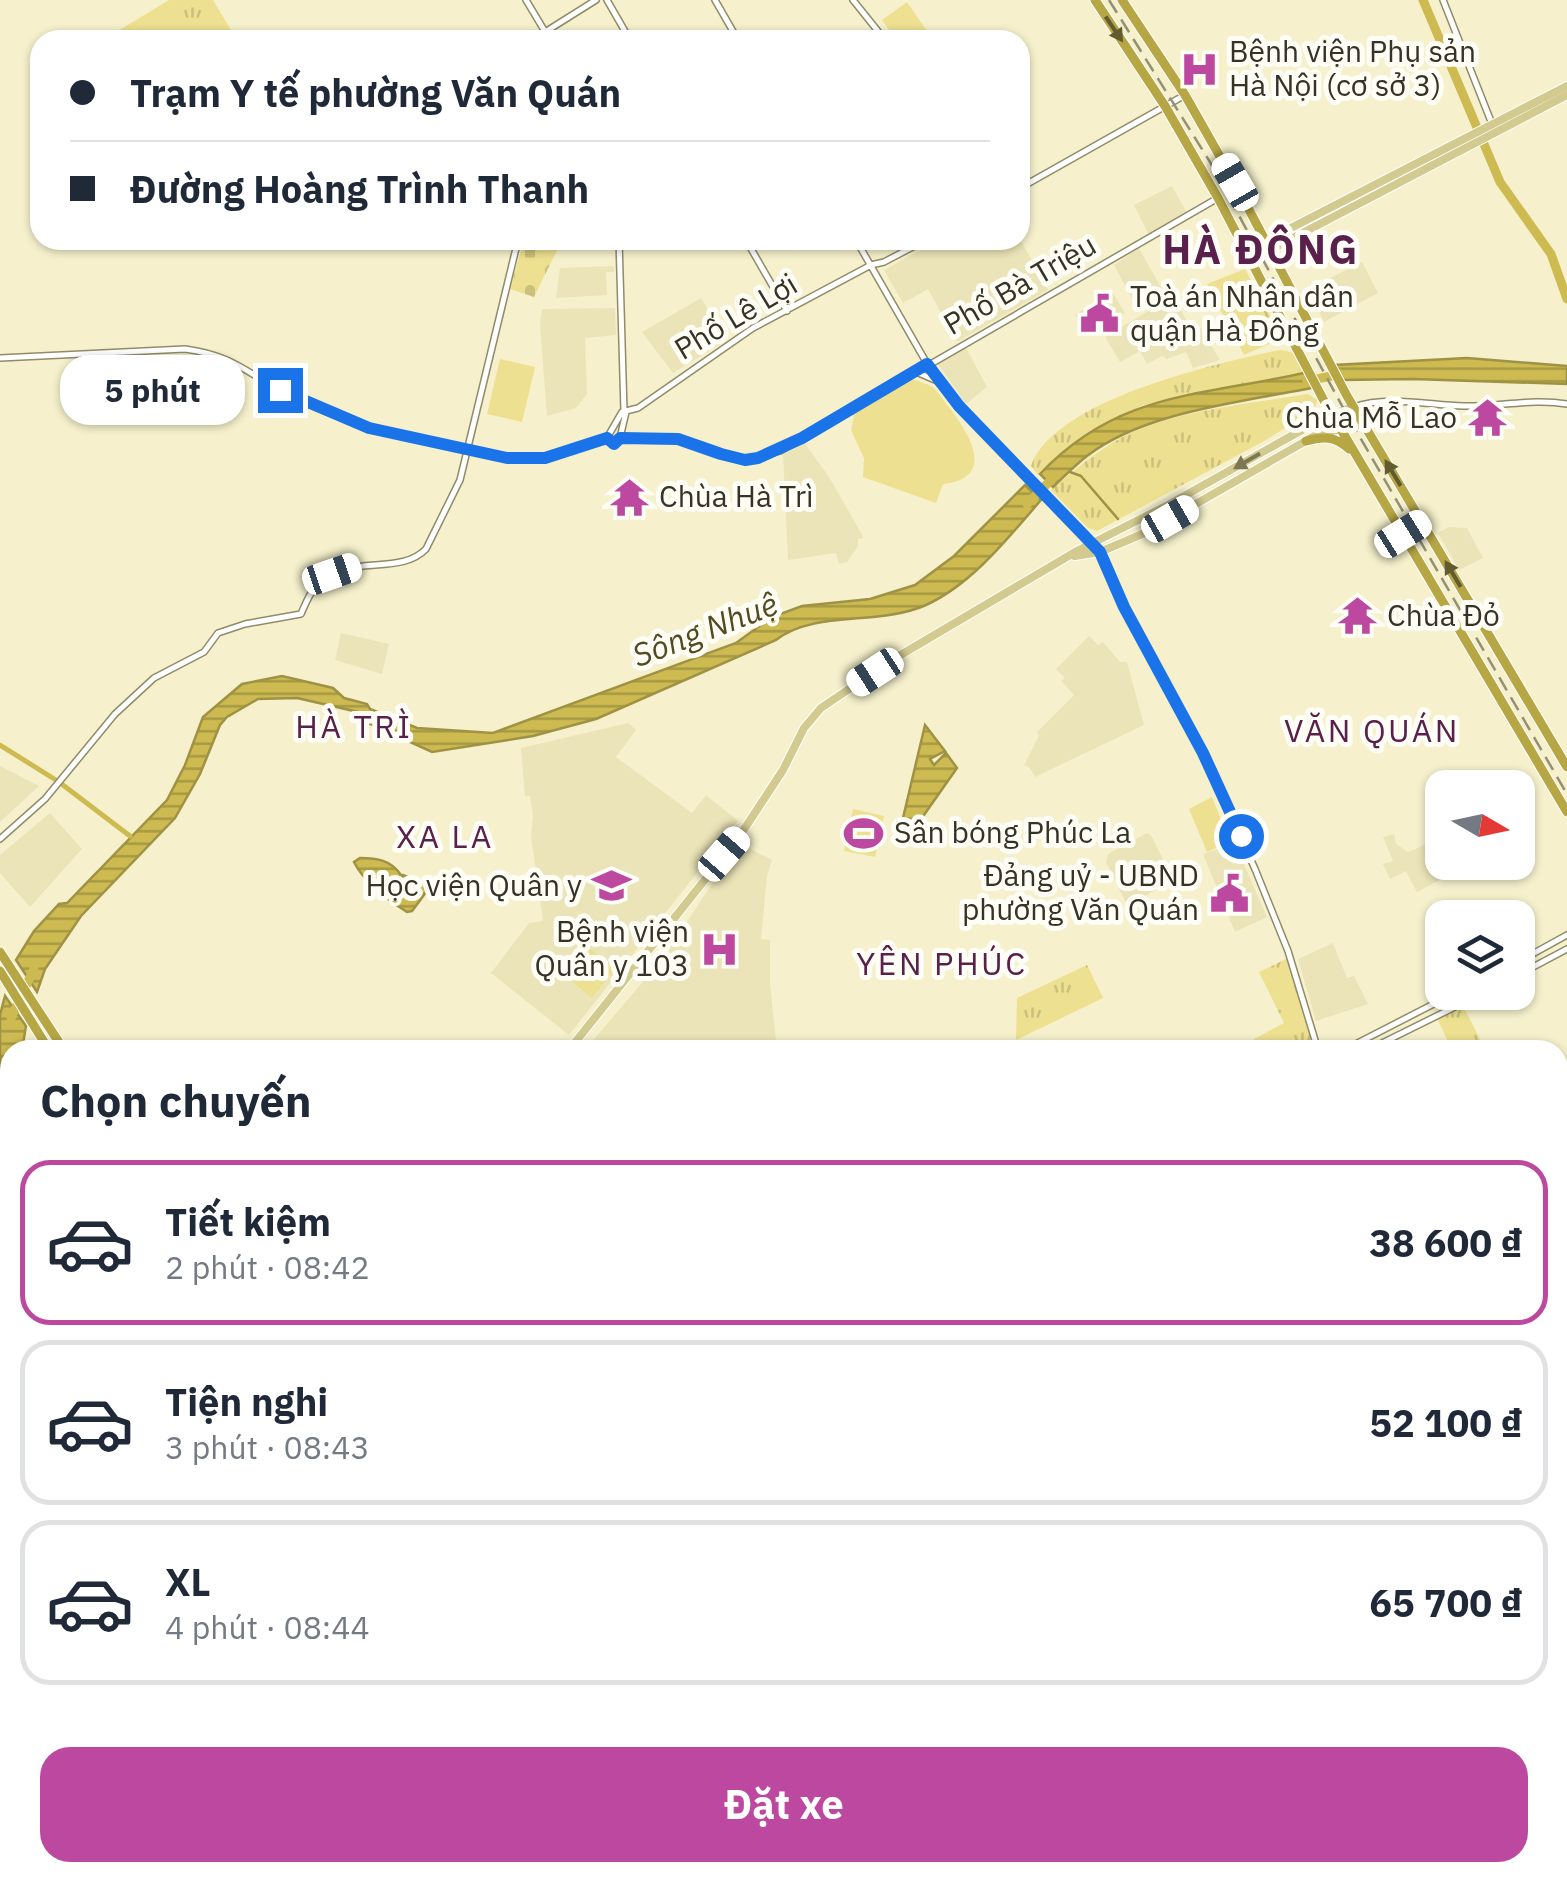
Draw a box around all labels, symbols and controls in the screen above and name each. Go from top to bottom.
one-way arrow [1104,15,1122,42]
place label: Bệnh viện Phụ sản Hà Nội (cơ sở 3) [1229,31,1476,104]
hospital icon: Bệnh viện Phụ sản Hà Nội (cơ sở 3) [1178,48,1220,90]
text: Trạm Y tế phường Văn Quán [130,68,621,117]
car [1207,149,1263,215]
text: Đường Hoàng Trình Thanh [130,164,589,213]
district label: HÀ ĐÔNG [1162,223,1360,275]
street label: Phố Bà Triệu [936,224,1102,343]
street label: Phố Lê Lợi [667,264,804,368]
place label: Toà án Nhân dân quận Hà Đông [1130,276,1354,349]
public building icon: Toà án Nhân dân quận Hà Đông [1079,293,1121,335]
callout: 5 phút [60,355,245,425]
route end [258,368,303,413]
text: 5 phút [104,369,201,411]
place label: Chùa Mỗ Lao [1285,397,1457,436]
temple icon: Chùa Mỗ Lao [1466,397,1508,439]
one-way arrow [1233,452,1261,469]
one-way arrow [1385,459,1402,487]
temple icon: Chùa Hà Trì [608,476,650,518]
place label: Chùa Hà Trì [659,476,813,515]
car [1137,491,1203,547]
car [1370,505,1436,563]
car [299,550,365,598]
one-way arrow [1445,560,1462,588]
water label: Sông Nhuệ [626,582,783,676]
temple icon: Chùa Đỏ [1336,595,1378,637]
place label: Chùa Đỏ [1387,595,1500,634]
car [842,643,908,701]
district label: HÀ TRÌ [295,705,413,747]
district label: VĂN QUÁN [1284,709,1460,751]
north arrow [1425,770,1535,880]
map controls [1425,770,1535,1010]
sports icon: Sân bóng Phúc La [843,812,885,854]
place label: Sân bóng Phúc La [894,812,1131,851]
route start [1219,814,1264,859]
district label: XA LA [396,815,494,857]
car [693,822,755,886]
place label: Đảng uỷ - UBND phường Văn Quán [962,855,1199,928]
place label: Học viện Quân y [366,865,582,904]
school or university icon: Học viện Quân y [591,865,633,907]
public building icon: Đảng uỷ - UBND phường Văn Quán [1208,872,1250,914]
button: layers [1425,900,1535,1010]
place label: Bệnh viện Quân y 103 [535,911,689,984]
hospital icon: Bệnh viện Quân y 103 [698,928,740,970]
district label: YÊN PHÚC [856,942,1028,984]
text: Chọn chuyến [40,1071,312,1129]
text: Tiết kiệm [165,1197,331,1246]
icon: car [45,1198,135,1288]
text: 38 600 ₫ [1369,1218,1523,1267]
text: 2 phút · 08:42 [165,1246,370,1288]
text: Tiện nghi [165,1377,328,1426]
icon: car [45,1378,135,1468]
text: 52 100 ₫ [1369,1398,1523,1447]
text: 3 phút · 08:43 [165,1426,370,1468]
text: XL [165,1557,211,1606]
icon: car [45,1558,135,1648]
text: 65 700 ₫ [1369,1578,1523,1627]
text: 4 phút · 08:44 [165,1606,370,1648]
button: Đặt xe [40,1747,1528,1862]

